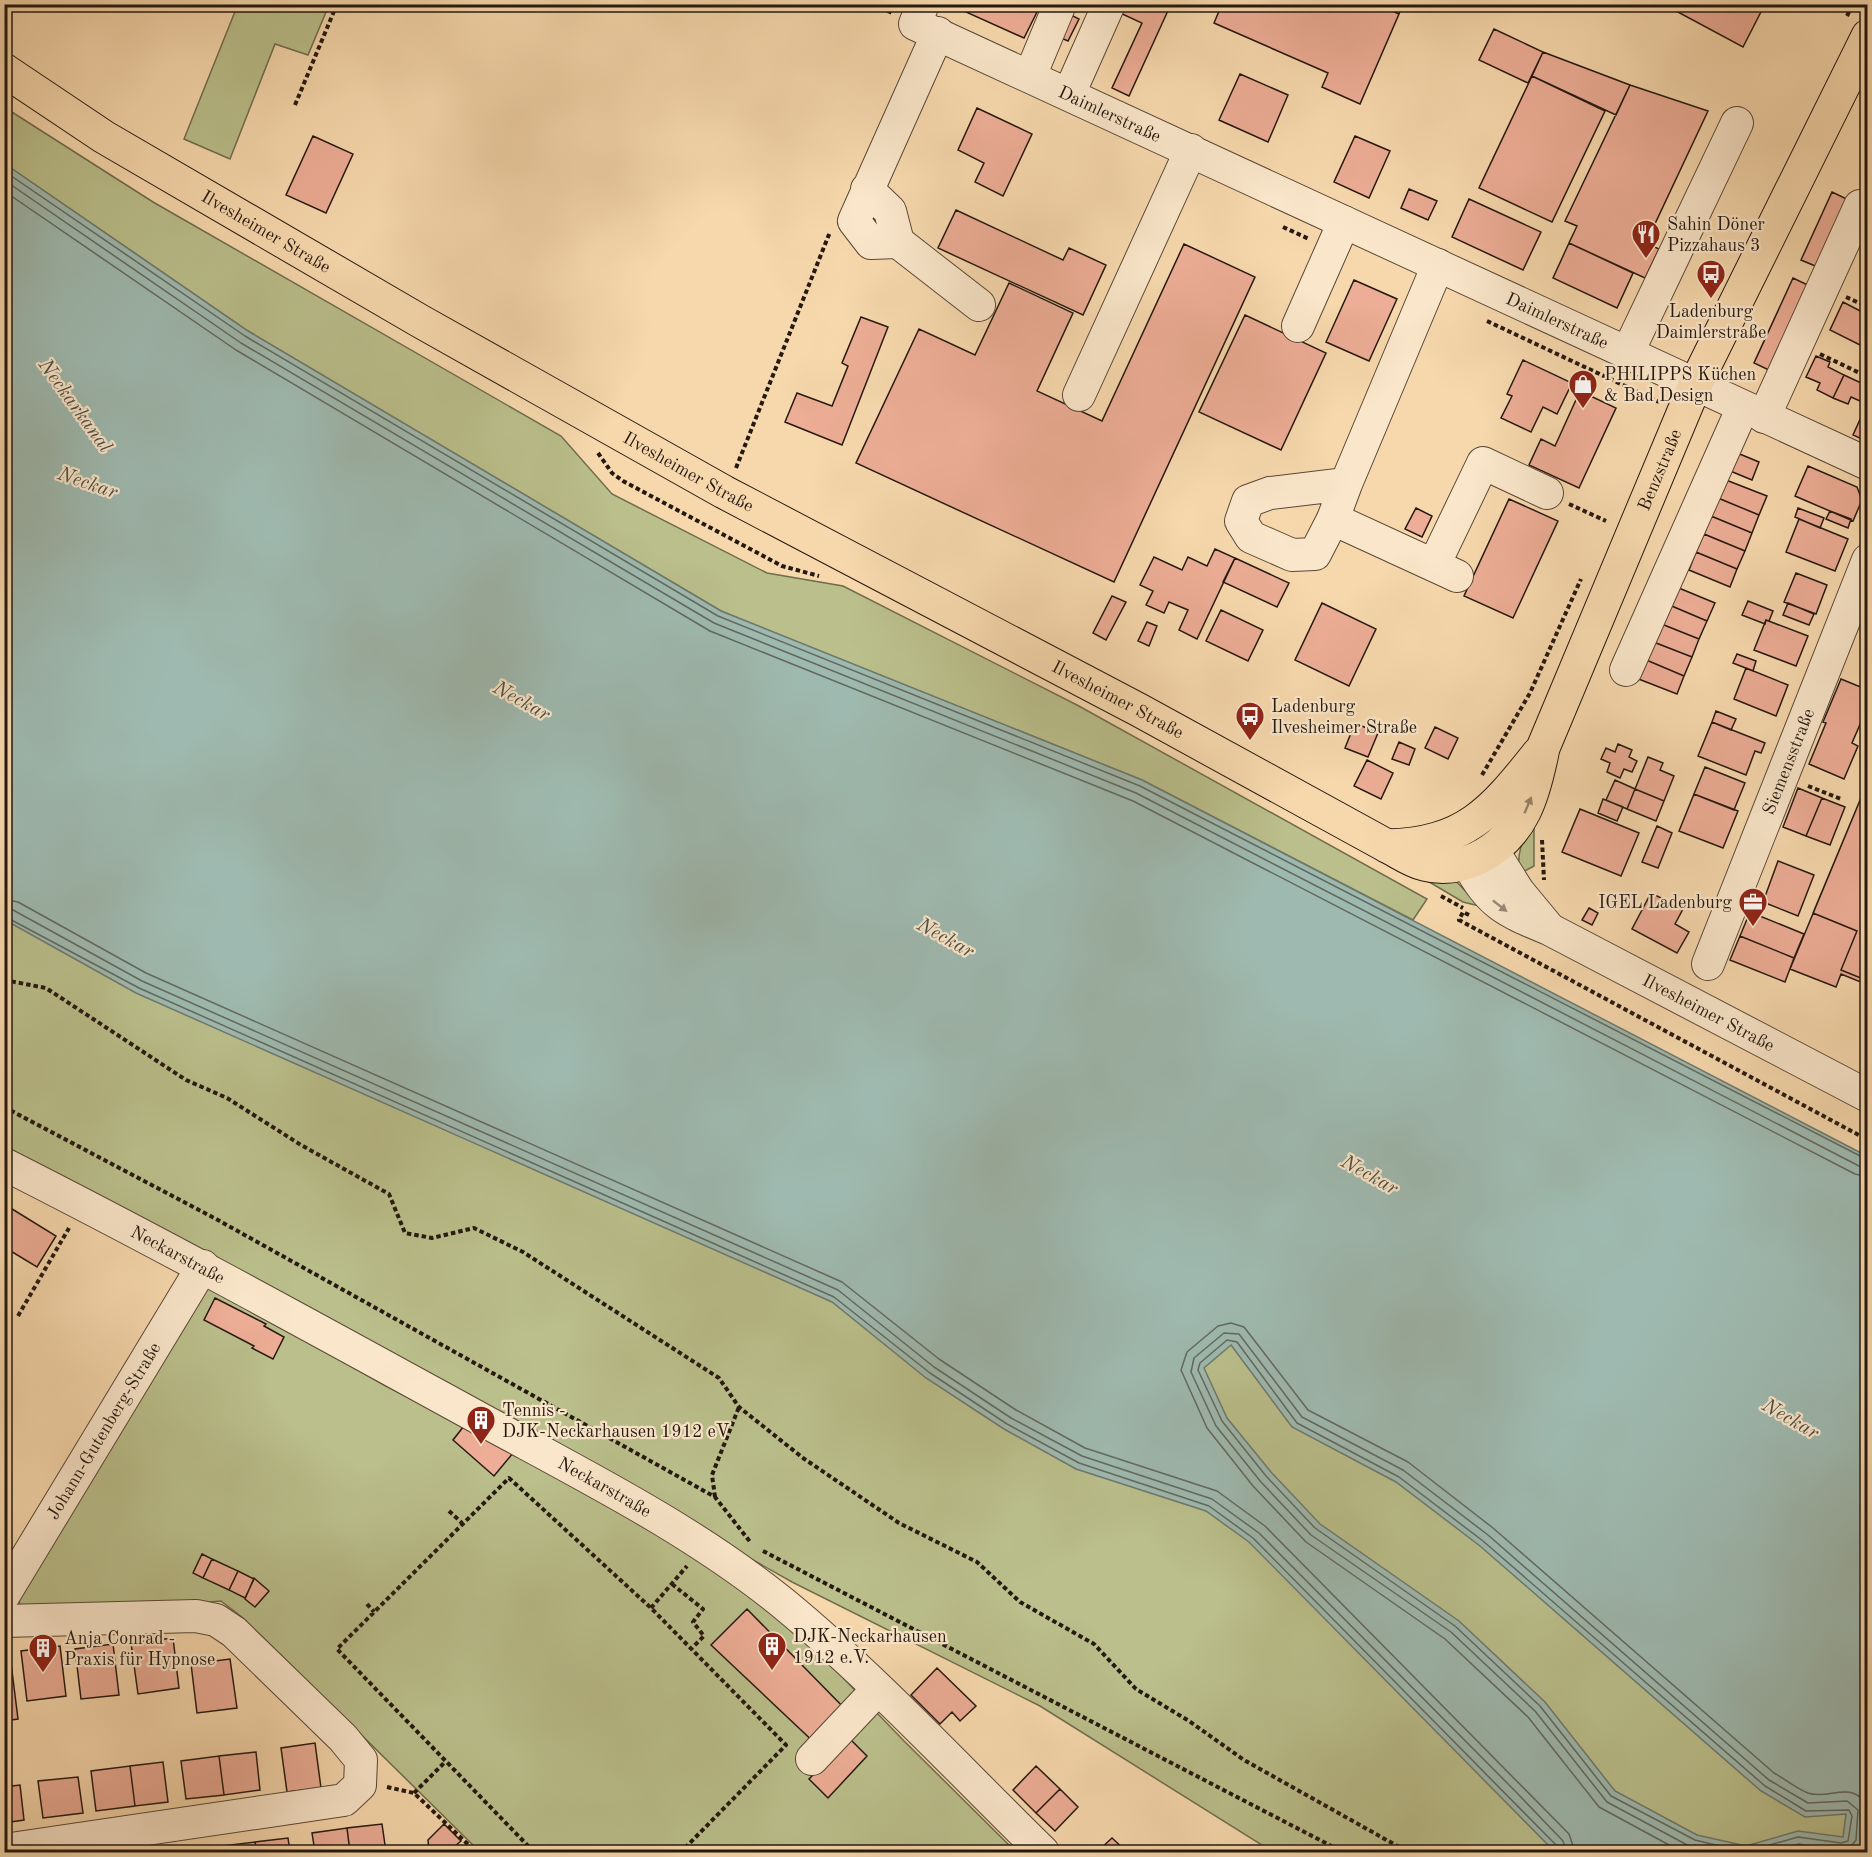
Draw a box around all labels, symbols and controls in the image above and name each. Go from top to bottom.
street label: Daimlerstraße [1055,83,1163,146]
street label: Ilvesheimer Straße [198,188,333,277]
place label: Sahin Döner Pizzahaus 3 [1667,216,1765,255]
restaurant icon: Sahin Döner Pizzahaus 3 [1630,218,1662,260]
bus stop icon: Ladenburg Daimlerstraße [1695,258,1727,300]
street label: Daimlerstraße [1503,290,1611,353]
place label: Ladenburg Daimlerstraße [1656,303,1766,342]
water label: Neckarkanal [33,355,115,457]
place label: PHILIPPS Küchen & Bad Design [1604,366,1756,405]
shop icon: PHILIPPS Küchen & Bad Design [1567,368,1599,410]
street label: Benzstraße [1635,427,1685,514]
street label: Ilvesheimer Straße [620,429,756,516]
water label: Neckar [54,464,120,504]
street label: Ilvesheimer Straße [1049,658,1186,743]
water label: Neckar [488,678,553,726]
place label: Ladenburg Ilvesheimer Straße [1271,698,1417,737]
bus stop icon: Ladenburg Ilvesheimer Straße [1234,700,1266,742]
street label: Siemensstraße [1760,706,1818,817]
one-way arrow [1524,796,1533,814]
office icon: IGEL Ladenburg [1737,886,1769,928]
place label: IGEL Ladenburg [1598,894,1732,912]
one-way arrow [1492,900,1508,912]
water label: Neckar [912,915,977,963]
street label: Ilvesheimer Straße [1639,972,1777,1055]
water label: Neckar [1336,1152,1401,1200]
street label: Neckarstraße [127,1223,227,1288]
street label: Johann-Gutenberg-Straße [44,1340,165,1523]
water label: Neckar [1757,1395,1822,1444]
place label: Tennis - DJK-Neckarhausen 1912 eV [502,1402,730,1441]
building icon: Tennis - DJK-Neckarhausen 1912 eV [465,1404,497,1446]
street label: Neckarstraße [555,1455,654,1521]
place label: DJK-Neckarhausen 1912 e.V. [793,1628,947,1667]
place label: Anja Conrad - Praxis für Hypnose [64,1630,215,1669]
building icon: DJK-Neckarhausen 1912 e.V. [756,1630,788,1672]
building icon: Anja Conrad - Praxis für Hypnose [27,1632,59,1674]

